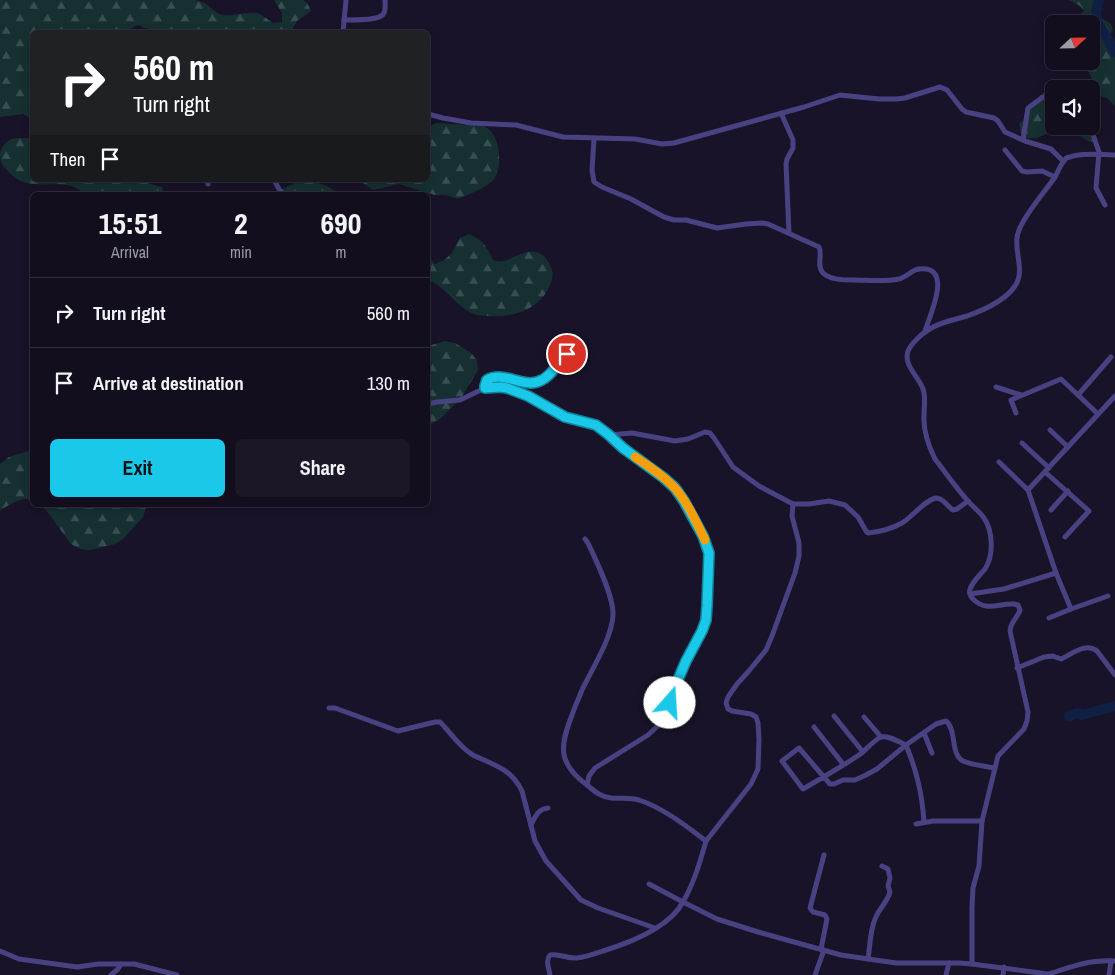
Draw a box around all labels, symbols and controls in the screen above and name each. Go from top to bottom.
north arrow [1045,15,1100,70]
map controls [1045,15,1100,135]
text: 560 m [133,44,214,91]
icon: right [50,50,115,115]
button: sound [1045,80,1100,135]
text: Turn right [133,89,210,119]
icon: arrive [96,145,124,173]
text: Then [50,146,86,172]
text: 15:51 [99,203,161,243]
text: 2 [234,203,248,243]
text: 690 [320,203,361,243]
text: Arrival [111,241,149,263]
text: min [230,241,252,263]
text: m [335,241,346,263]
icon: right [50,299,78,327]
text: Turn right [93,300,165,326]
text: 560 m [367,300,410,326]
pin [546,333,588,375]
icon: arrive [553,340,581,368]
icon: arrive [50,369,78,397]
text: Arrive at destination [93,370,244,396]
text: 130 m [367,370,410,396]
button: Exit [50,439,225,497]
button: Share [235,439,410,497]
position arrow [643,676,695,728]

